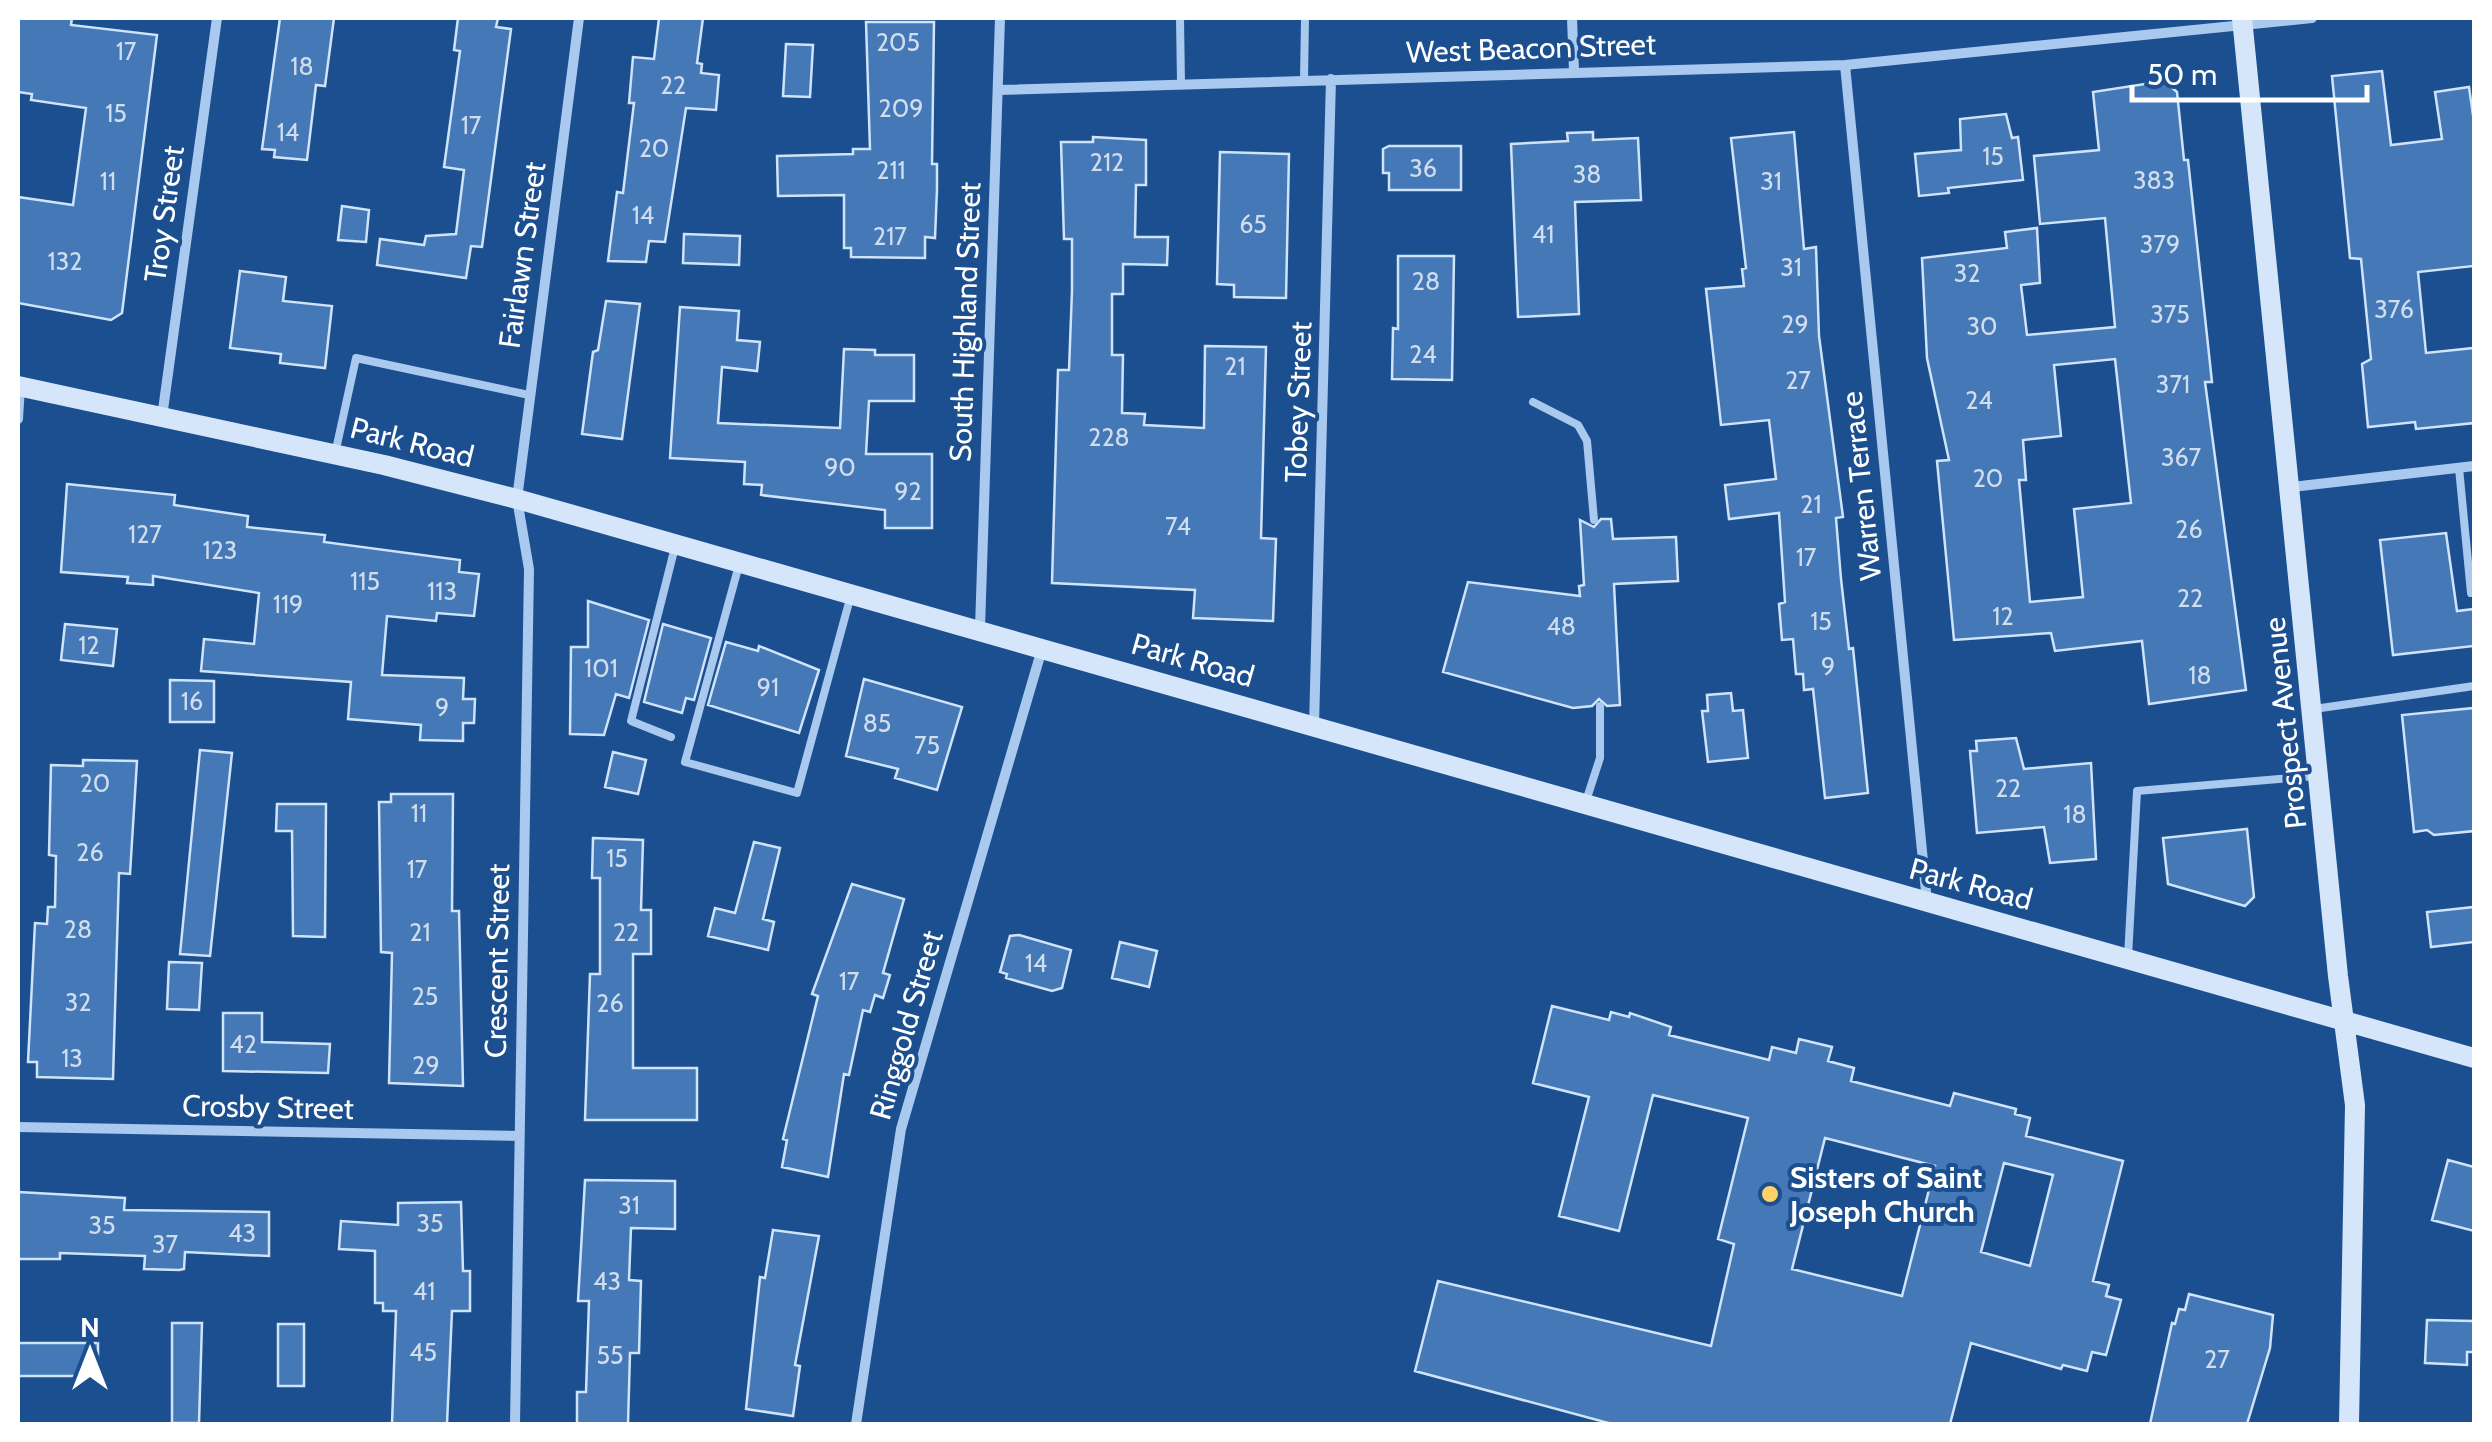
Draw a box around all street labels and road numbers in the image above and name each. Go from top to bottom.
street label: West Beacon Street [1405,25,1657,71]
street label: Troy Street [136,143,192,285]
street label: Fairlawn Street [491,159,553,351]
street label: South Highland Street [942,181,988,463]
street label: Tobey Street [1277,321,1319,483]
street label: Warren Terrace [1833,390,1889,582]
street label: Park Road [346,409,478,475]
street label: Prospect Avenue [2255,615,2315,831]
street label: Park Road [1127,625,1259,695]
street label: Park Road [1905,850,2037,918]
street label: Crescent Street [477,863,517,1059]
street label: Ringgold Street [861,926,951,1124]
street label: Crosby Street [182,1087,354,1127]

